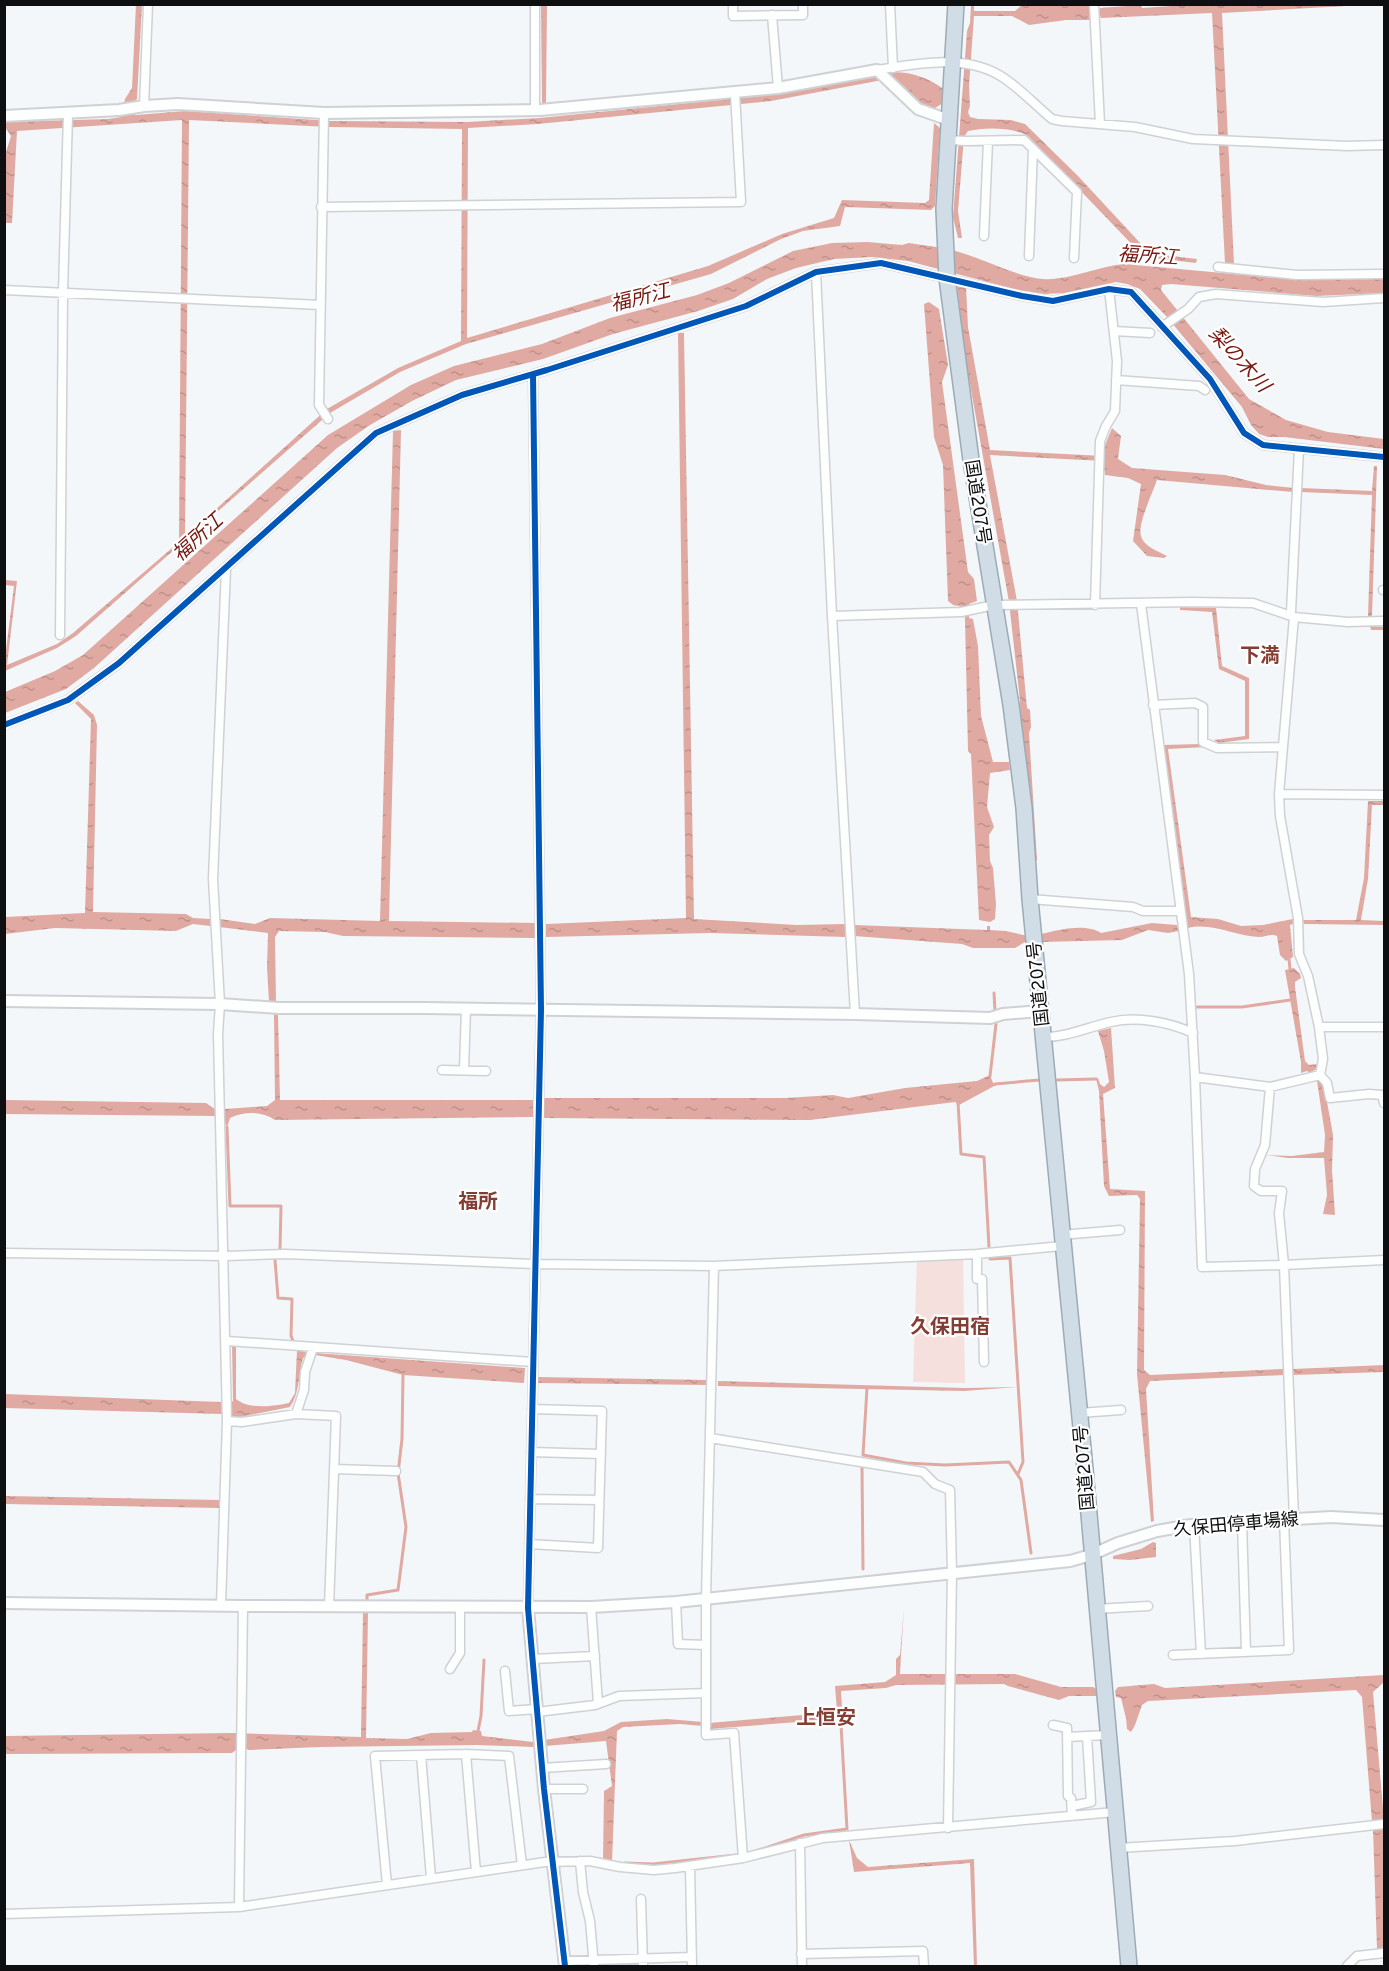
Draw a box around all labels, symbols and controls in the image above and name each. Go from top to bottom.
water label: 福所江 [1117,242,1181,272]
water label: 福所江 [608,279,675,319]
water label: 梨の木川 [1202,322,1276,400]
street label: 国道207号 [958,458,995,546]
water label: 福所江 [167,507,231,568]
district label: 下満 [1240,644,1280,670]
street label: 国道207号 [1024,940,1055,1028]
district label: 福所 [458,1190,498,1216]
district label: 久保田宿 [910,1315,990,1341]
street label: 国道207号 [1070,1424,1101,1511]
street label: 久保田停車場線 [1172,1509,1300,1542]
district label: 上恒安 [796,1706,856,1732]

